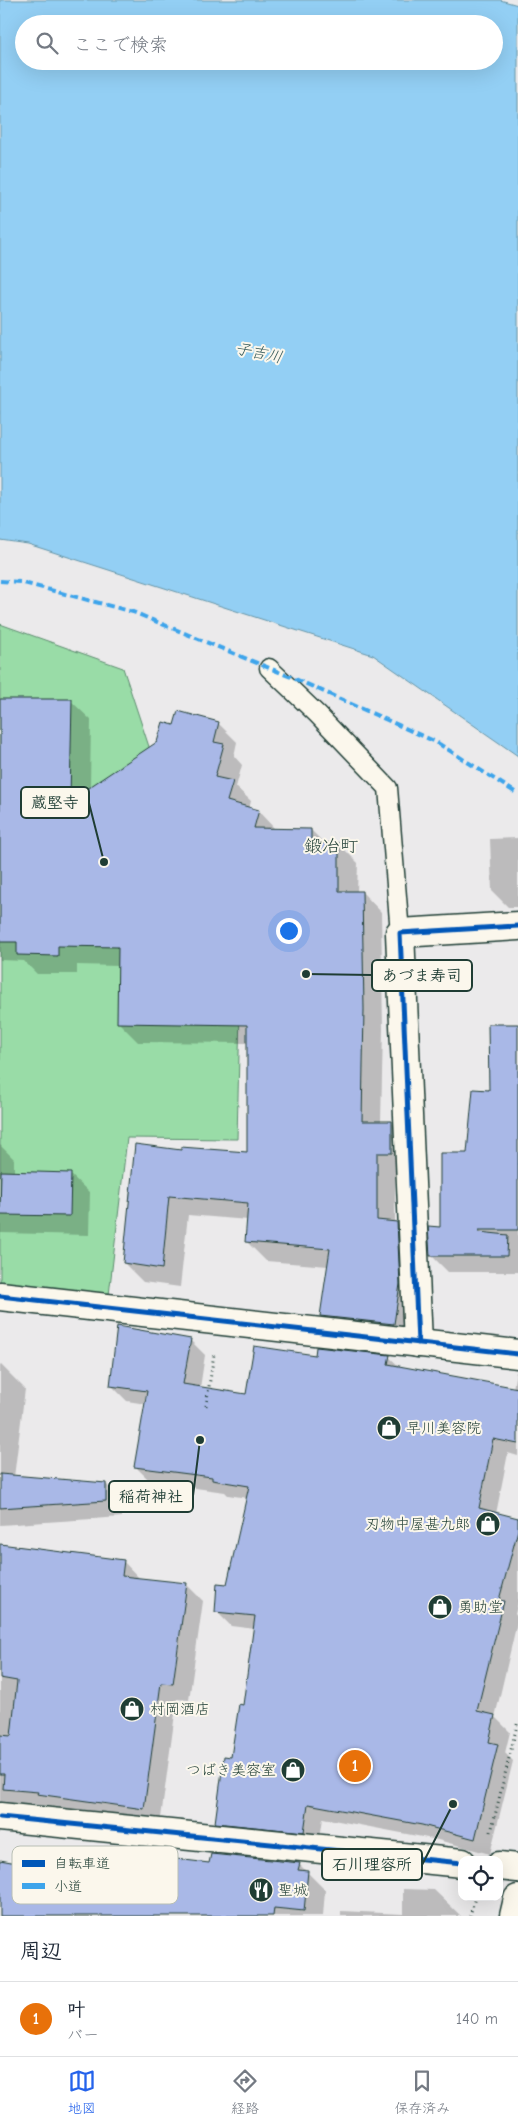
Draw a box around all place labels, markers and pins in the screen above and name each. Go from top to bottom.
callout: 蔵堅寺 [21,787,89,818]
callout: あづま寿司 [372,960,472,991]
shop icon: 早川美容院 [376,1415,402,1441]
place label: 早川美容院 [406,1419,481,1437]
callout: 稲荷神社 [109,1481,193,1512]
shop icon: 刃物中屋甚九郎 [475,1511,501,1537]
place label: 刃物中屋甚九郎 [365,1515,470,1533]
shop icon: 勇助堂 [427,1594,453,1620]
place label: 勇助堂 [458,1598,503,1616]
shop icon: 村岡酒店 [119,1696,145,1722]
place label: 村岡酒店 [150,1700,210,1718]
pin: 1 [339,1747,371,1785]
shop icon: つばき美容室 [280,1757,306,1783]
place label: つばき美容室 [186,1761,276,1779]
callout: 石川理容所 [322,1849,422,1880]
restaurant icon: 聖城 [248,1877,274,1903]
place label: 聖城 [278,1881,308,1899]

